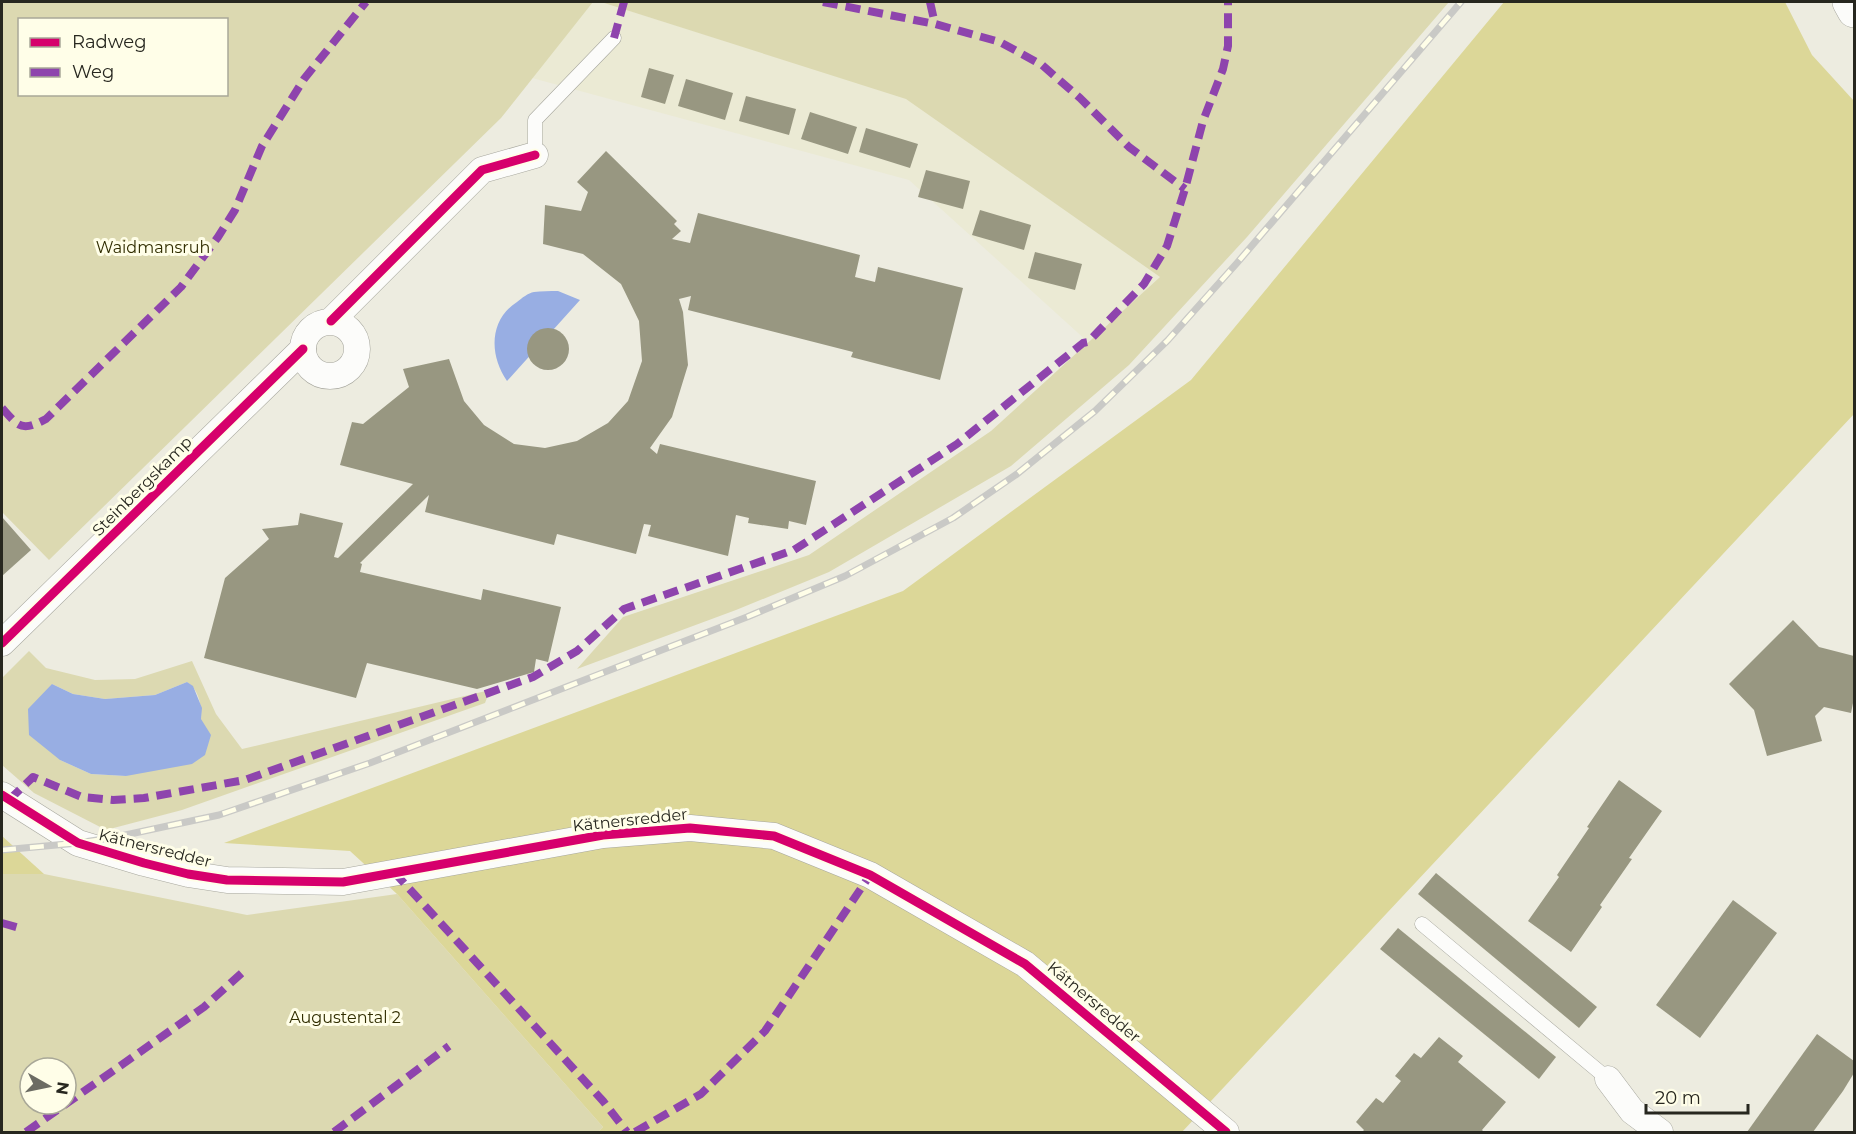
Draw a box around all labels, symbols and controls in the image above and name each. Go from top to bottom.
legend [18,18,228,96]
text: Radweg [72,31,147,53]
text: Weg [72,61,114,83]
park label: Waidmansruh [96,238,210,257]
street label: Steinbergskamp [88,432,196,540]
street label: Kätnersredder [572,805,688,835]
street label: Kätnersredder [97,825,213,871]
street label: Kätnersredder [1044,958,1144,1046]
park label: Augustental 2 [289,1008,401,1027]
north arrow [18,1056,78,1116]
scale bar [1646,1077,1748,1115]
text: N [52,1080,73,1096]
text: 20 m [1655,1087,1701,1109]

